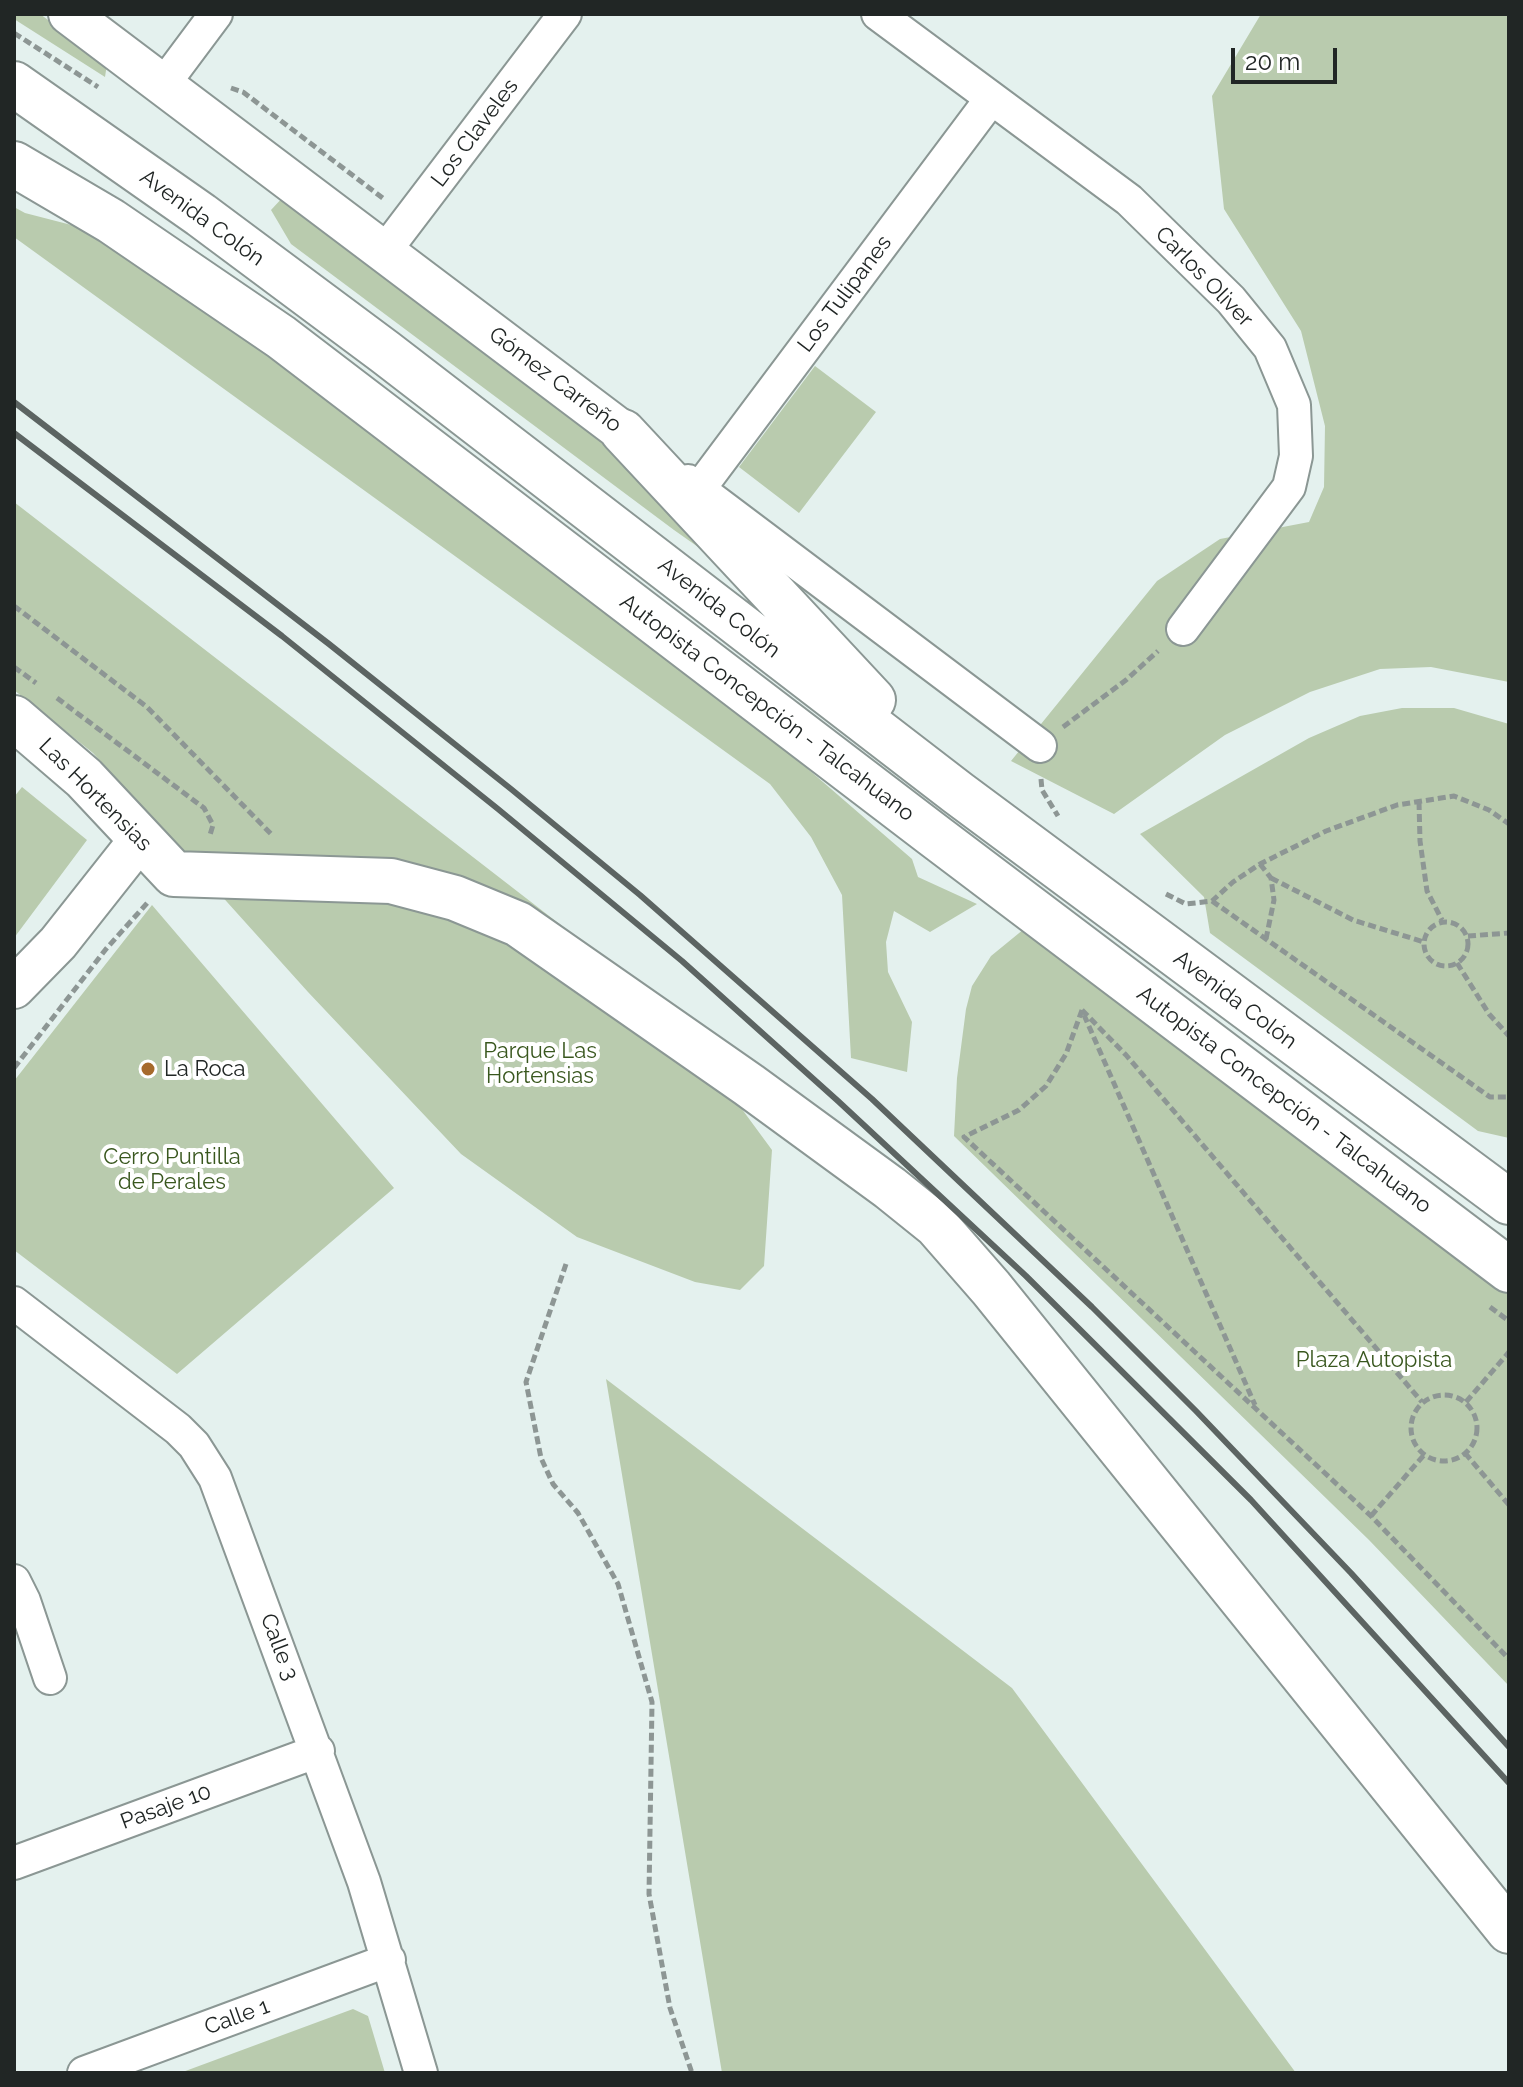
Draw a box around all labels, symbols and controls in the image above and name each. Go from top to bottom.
scale bar [1235,32,1341,82]
text: 20 m [1245,47,1300,76]
street label: Los Claveles [426,74,524,192]
street label: Avenida Colón [135,164,269,272]
street label: Carlos Oliver [1150,221,1258,333]
street label: Los Tulipanes [793,230,897,358]
street label: Gómez Carreño [483,322,627,438]
street label: Avenida Colón [653,552,785,664]
street label: Autopista Concepción - Talcahuano [615,589,919,827]
street label: Las Hortensias [33,733,157,857]
street label: Avenida Colón [1168,945,1302,1055]
street label: Autopista Concepción - Talcahuano [1132,981,1436,1219]
park label: Parque Las Hortensias [483,1038,597,1090]
place label: La Roca [164,1056,246,1082]
marker: La Roca [139,1060,157,1078]
park label: Cerro Puntilla de Perales [103,1144,241,1196]
park label: Plaza Autopista [1296,1347,1452,1373]
street label: Calle 3 [254,1610,304,1684]
street label: Pasaje 10 [117,1778,215,1836]
street label: Calle 1 [201,1993,273,2041]

